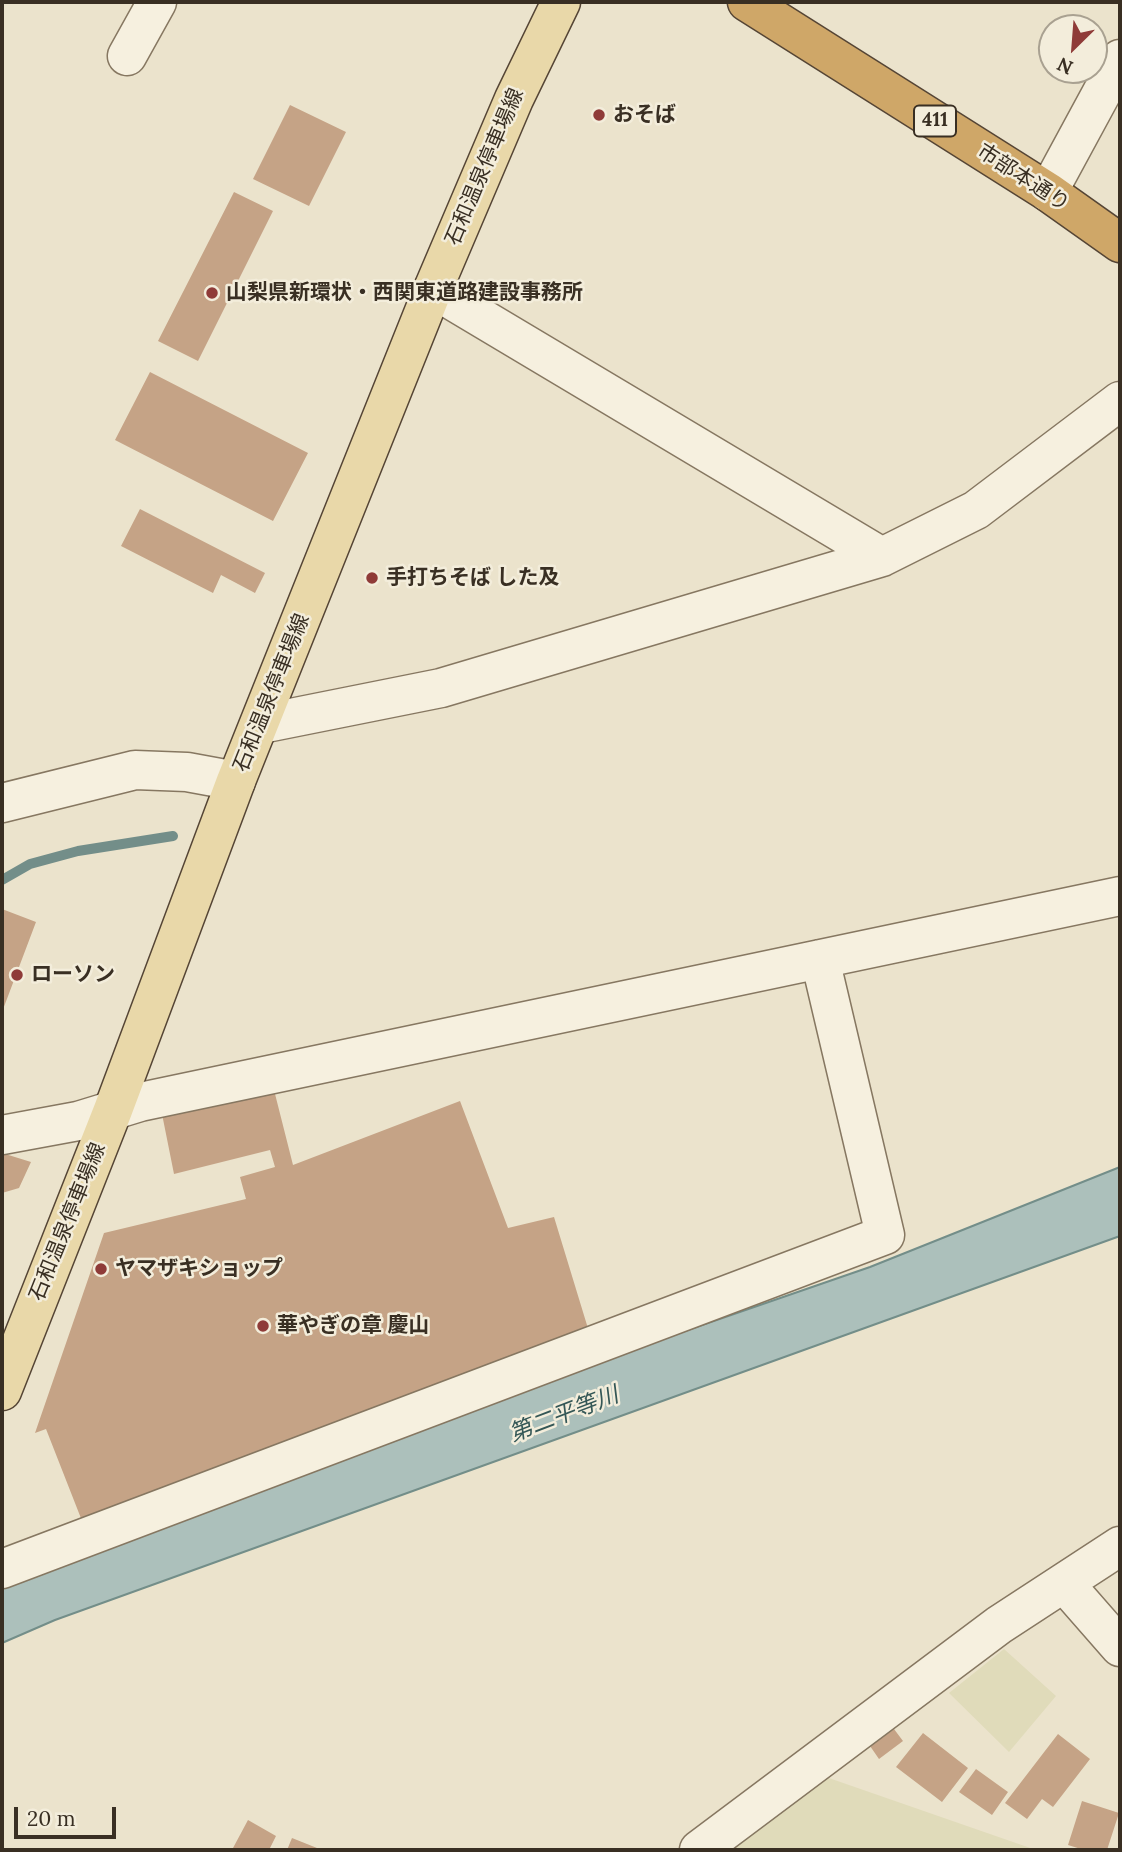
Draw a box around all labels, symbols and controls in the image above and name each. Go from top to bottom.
north arrow [1038,14,1108,84]
text: N [1053,52,1077,80]
street label: 石和温泉停車場線 [441,85,529,249]
place label: おそば [613,102,676,128]
road number: 411 [914,105,956,136]
marker: おそば [591,107,607,123]
street label: 市部本通り [972,139,1074,217]
place label: 山梨県新環状・西関東道路建設事務所 [226,280,583,306]
marker: 山梨県新環状・西関東道路建設事務所 [204,285,220,301]
place label: 手打ちそば した及 [386,565,560,591]
marker: 手打ちそば した及 [364,570,380,586]
street label: 石和温泉停車場線 [229,610,315,776]
place label: ローソン [31,962,115,988]
marker: ローソン [9,967,25,983]
street label: 石和温泉停車場線 [25,1139,111,1305]
place label: ヤマザキショップ [115,1256,283,1282]
marker: ヤマザキショップ [93,1261,109,1277]
place label: 華やぎの章 慶山 [277,1313,430,1339]
marker: 華やぎの章 慶山 [255,1318,271,1334]
water label: 第二平等川 [505,1382,623,1448]
scale bar [18,1792,119,1836]
text: 20 m [27,1805,76,1832]

